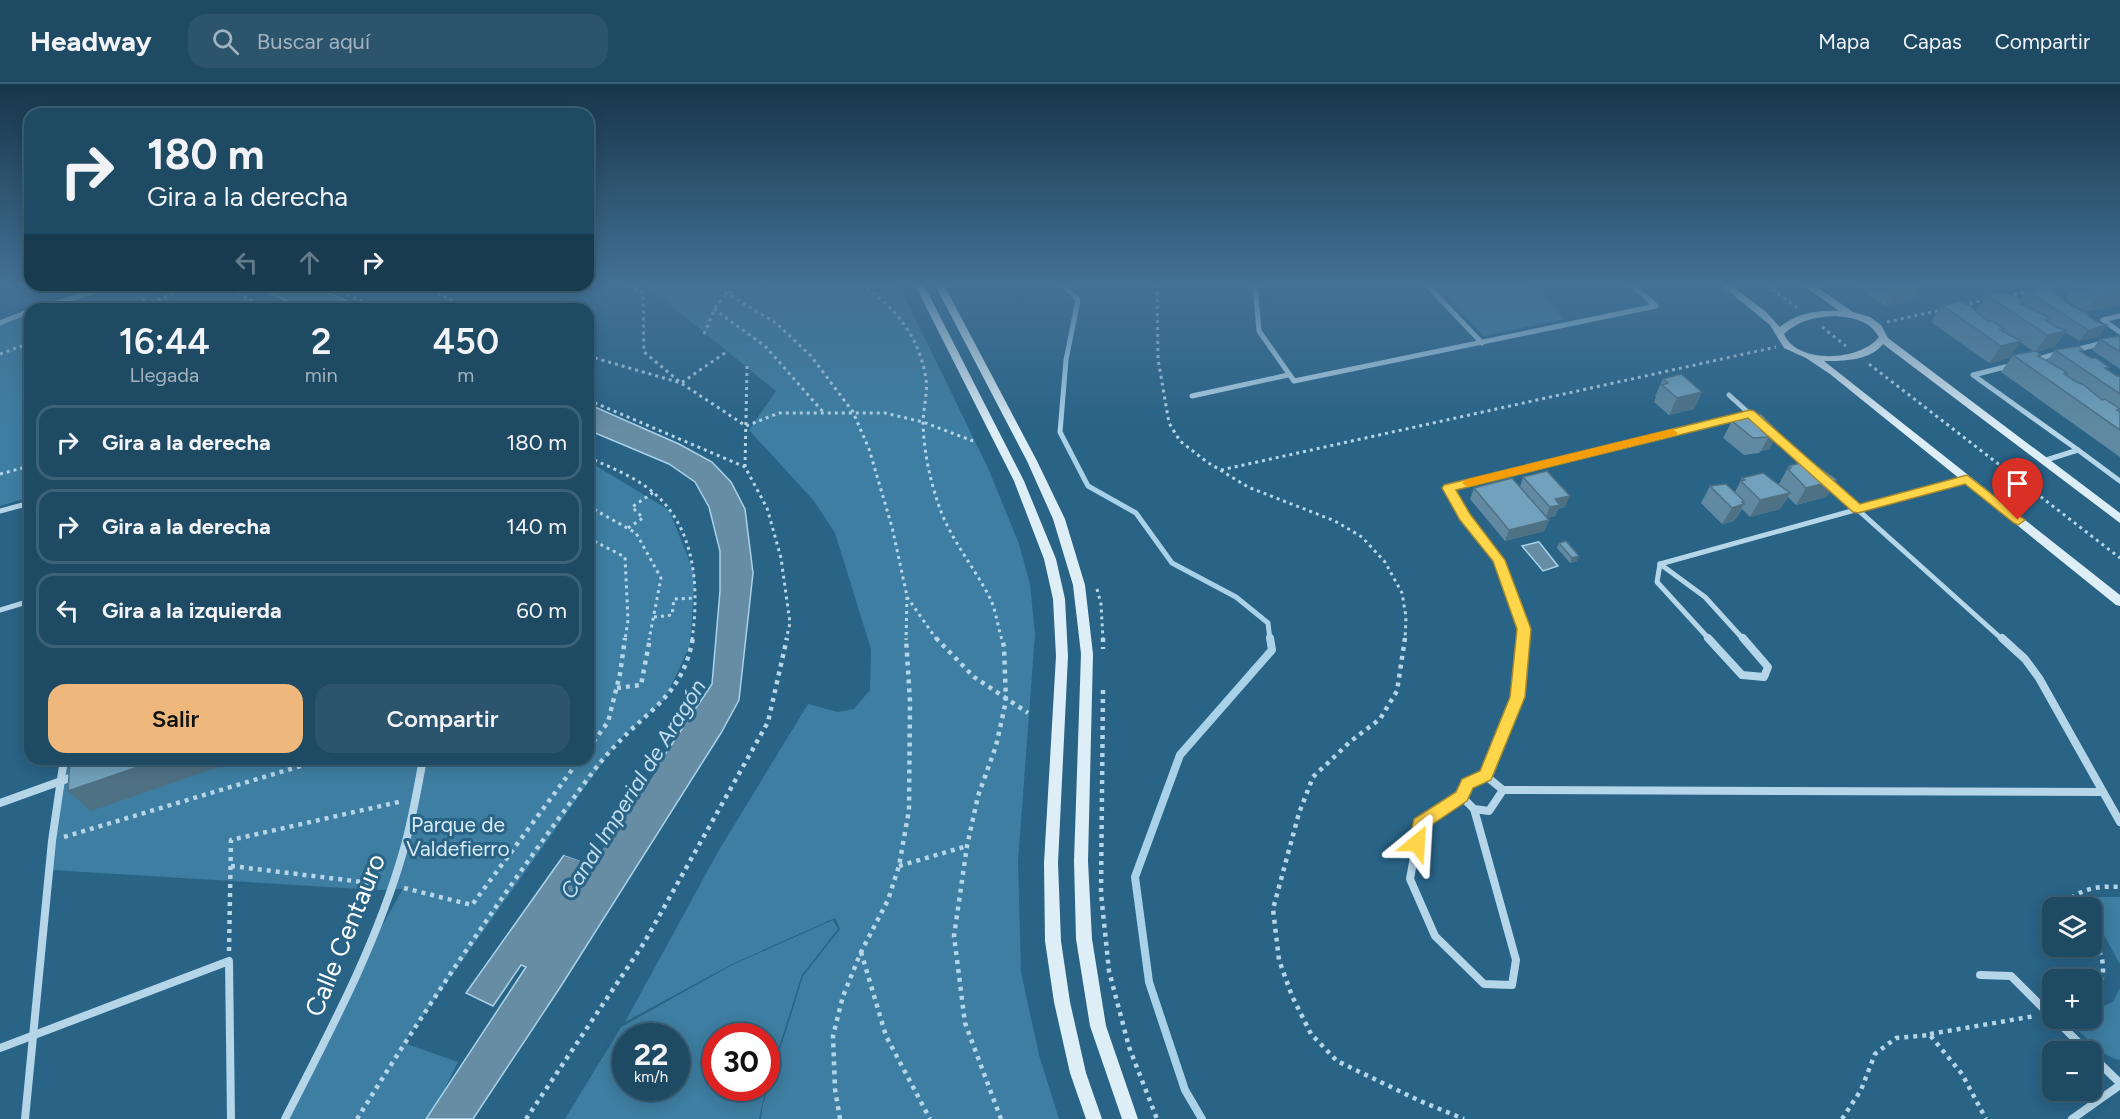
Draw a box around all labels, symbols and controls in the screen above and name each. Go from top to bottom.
search box [188,14,608,68]
text: Headway [30,24,152,58]
icon: search [209,25,242,58]
text: Buscar aquí [257,28,370,55]
text: Mapa [1818,29,1870,54]
text: Capas [1903,29,1962,54]
text: Compartir [1995,29,2090,54]
text: 180 m [147,129,264,180]
icon: right [48,132,126,210]
text: Gira a la derecha [147,180,348,213]
icon: left [230,246,263,279]
icon: ahead [293,246,326,279]
icon: right [356,246,389,279]
text: 16:44 [119,320,210,363]
text: 2 [311,320,332,363]
text: 450 [432,320,499,363]
text: Llegada [130,363,199,387]
text: min [305,363,338,387]
text: m [457,363,474,387]
icon: right [51,426,84,459]
text: Gira a la derecha [102,429,271,456]
text: 180 m [506,429,567,456]
pin [1992,458,2043,520]
icon: arrive [2001,467,2034,500]
icon: right [51,510,84,543]
text: Gira a la derecha [102,513,271,540]
text: 140 m [506,513,567,540]
icon: left [51,594,84,627]
text: Gira a la izquierda [102,597,282,624]
text: 60 m [516,597,567,624]
water label: Canal Imperial de Aragón [554,674,712,904]
button: Salir [48,684,303,753]
button: Compartir [315,684,570,753]
position arrow [1385,811,1449,875]
park label: Parque de Valdefierro [406,812,510,861]
street label: Calle Centauro [298,849,392,1021]
map controls [2042,897,2102,1101]
button: layers [2042,897,2102,957]
button: + [2042,969,2102,1029]
speed limit sign: 30 [702,1023,780,1101]
text: 22 [634,1036,668,1073]
button: − [2042,1041,2102,1101]
text: km/h [634,1068,668,1086]

